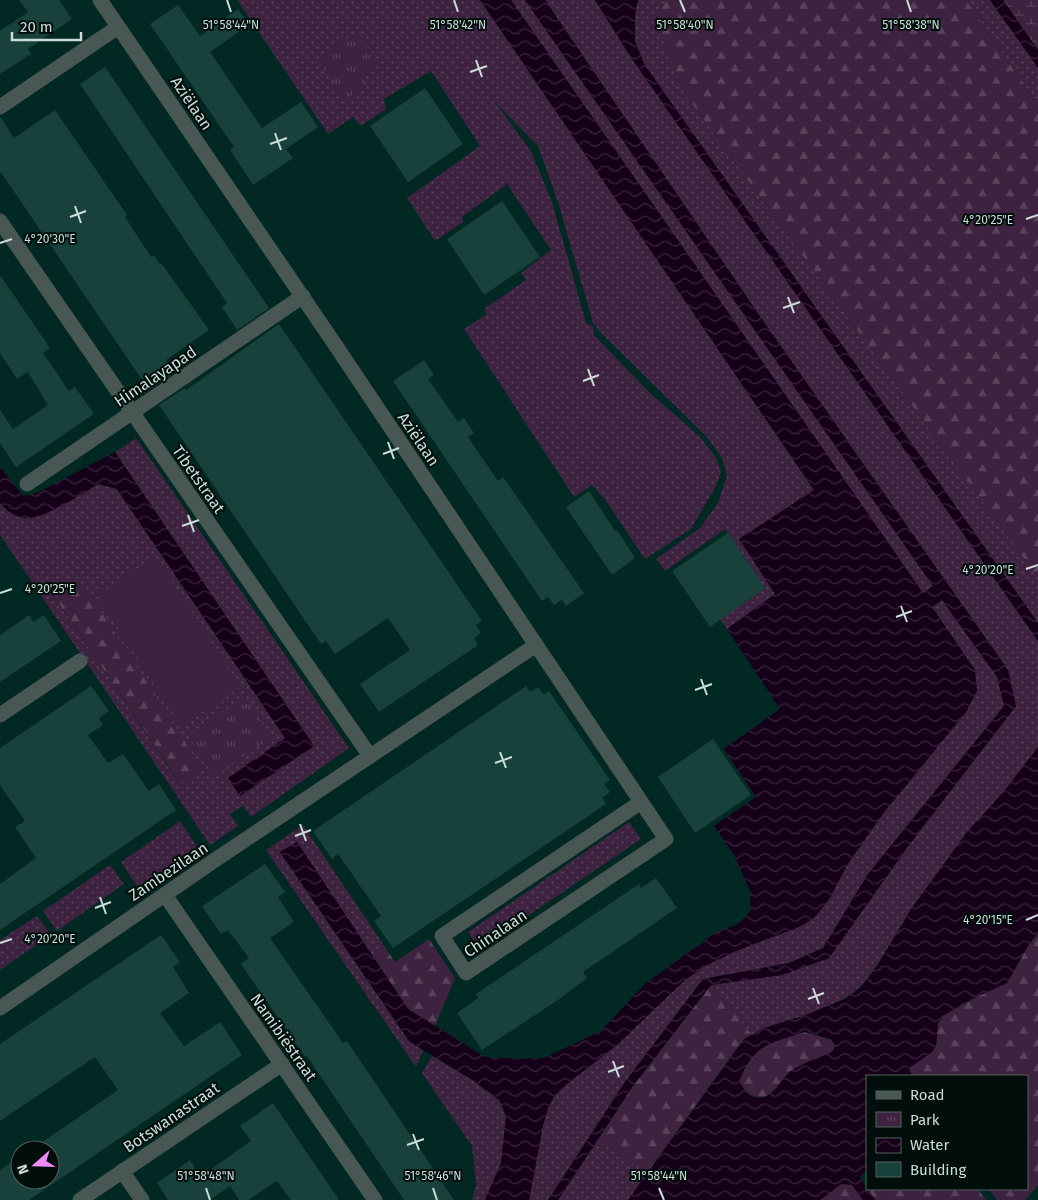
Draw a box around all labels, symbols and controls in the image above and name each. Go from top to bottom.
scale bar [12,10,81,42]
text: 20 m [20,18,53,36]
text: 51°58'44"N [203,18,259,32]
text: 51°58'42"N [430,18,486,32]
text: 51°58'40"N [656,18,714,32]
text: 51°58'38"N [882,18,940,32]
street label: Aziëlaan [167,73,216,134]
text: 4°20'25"E [963,213,1013,227]
text: 4°20'30"E [24,232,76,246]
street label: Himalayapad [111,342,200,411]
street label: Aziëlaan [394,409,443,470]
street label: Tibetstraat [168,442,229,517]
text: 4°20'20"E [962,563,1014,577]
text: 4°20'25"E [25,582,75,596]
street label: Zambezilaan [125,838,212,905]
street label: Chinalaan [460,905,530,961]
text: 4°20'15"E [963,913,1013,927]
text: 4°20'20"E [24,932,76,946]
street label: Namibiëstraat [246,990,321,1085]
legend [866,1075,1028,1190]
street label: Botswanastraat [120,1078,223,1157]
text: Road [910,1086,945,1104]
text: Park [910,1111,940,1129]
text: Water [910,1136,949,1154]
north arrow [10,1140,60,1190]
text: Building [910,1161,966,1179]
text: N [14,1162,33,1177]
text: 51°58'48"N [177,1169,235,1183]
text: 51°58'46"N [405,1169,462,1183]
text: 51°58'44"N [631,1169,687,1183]

